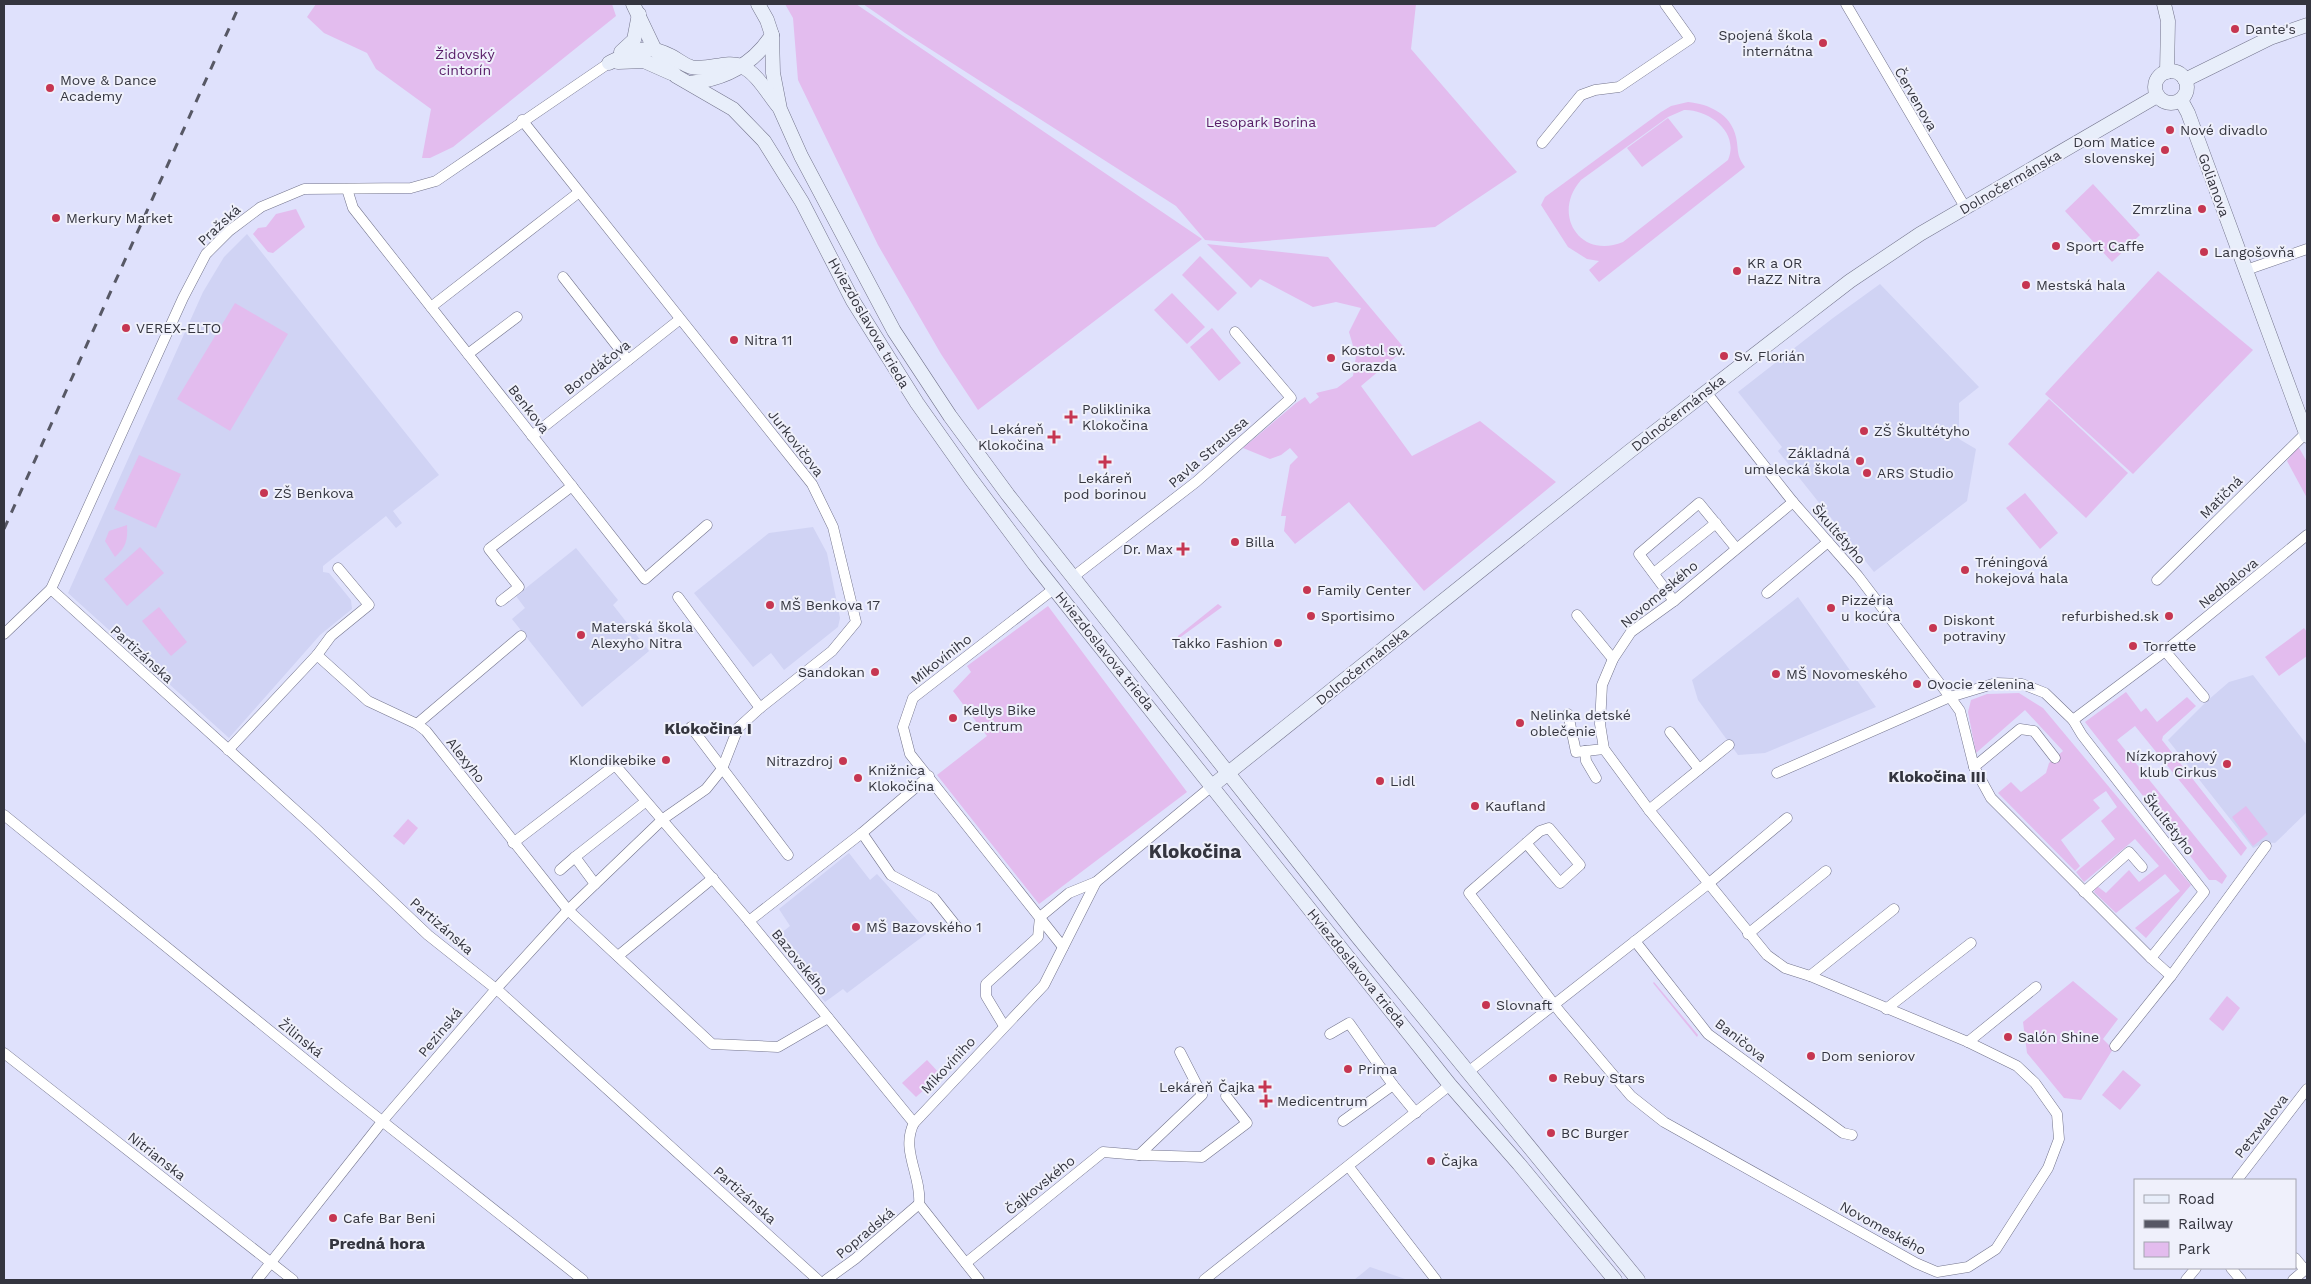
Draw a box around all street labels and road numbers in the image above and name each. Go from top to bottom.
street label: Červenova [1891,64,1941,134]
street label: Dolnočermánska [1956,146,2064,218]
street label: Golianova [2195,151,2233,219]
street label: Pražská [194,201,244,249]
street label: Hviezdoslavova trieda [825,255,913,391]
street label: Borodáčova [561,336,633,398]
street label: Dolnočermánska [1628,371,1728,455]
street label: Benkova [505,382,553,436]
street label: Jurkovičova [765,406,827,480]
street label: Pavla Straussa [1165,413,1251,491]
street label: Matičná [2196,472,2246,522]
street label: Škultétyho [1809,501,1869,567]
street label: Nedbalova [2195,554,2261,612]
street label: Novomeského [1617,557,1701,631]
street label: Hviezdoslavova trieda [1052,588,1158,714]
street label: Partizánska [107,622,177,686]
street label: Dolnočermánska [1312,624,1412,708]
street label: Mikovíniho [908,630,974,688]
street label: Alexyho [443,734,489,786]
street label: Škultétyho [2140,790,2198,858]
street label: Partizánska [407,894,477,958]
street label: Hviezdoslavova trieda [1304,905,1410,1031]
street label: Bazovského [769,926,831,998]
street label: Pezinská [415,1004,465,1060]
street label: Žilinská [276,1015,326,1061]
street label: Baničova [1712,1015,1770,1065]
street label: Mikovíniho [918,1033,978,1097]
street label: Petzwalova [2231,1091,2291,1161]
street label: Nitrianska [125,1128,189,1184]
street label: Čajkovského [1002,1152,1078,1218]
street label: Partizánska [710,1163,780,1227]
street label: Novomeského [1837,1198,1929,1258]
street label: Popradská [833,1204,897,1262]

